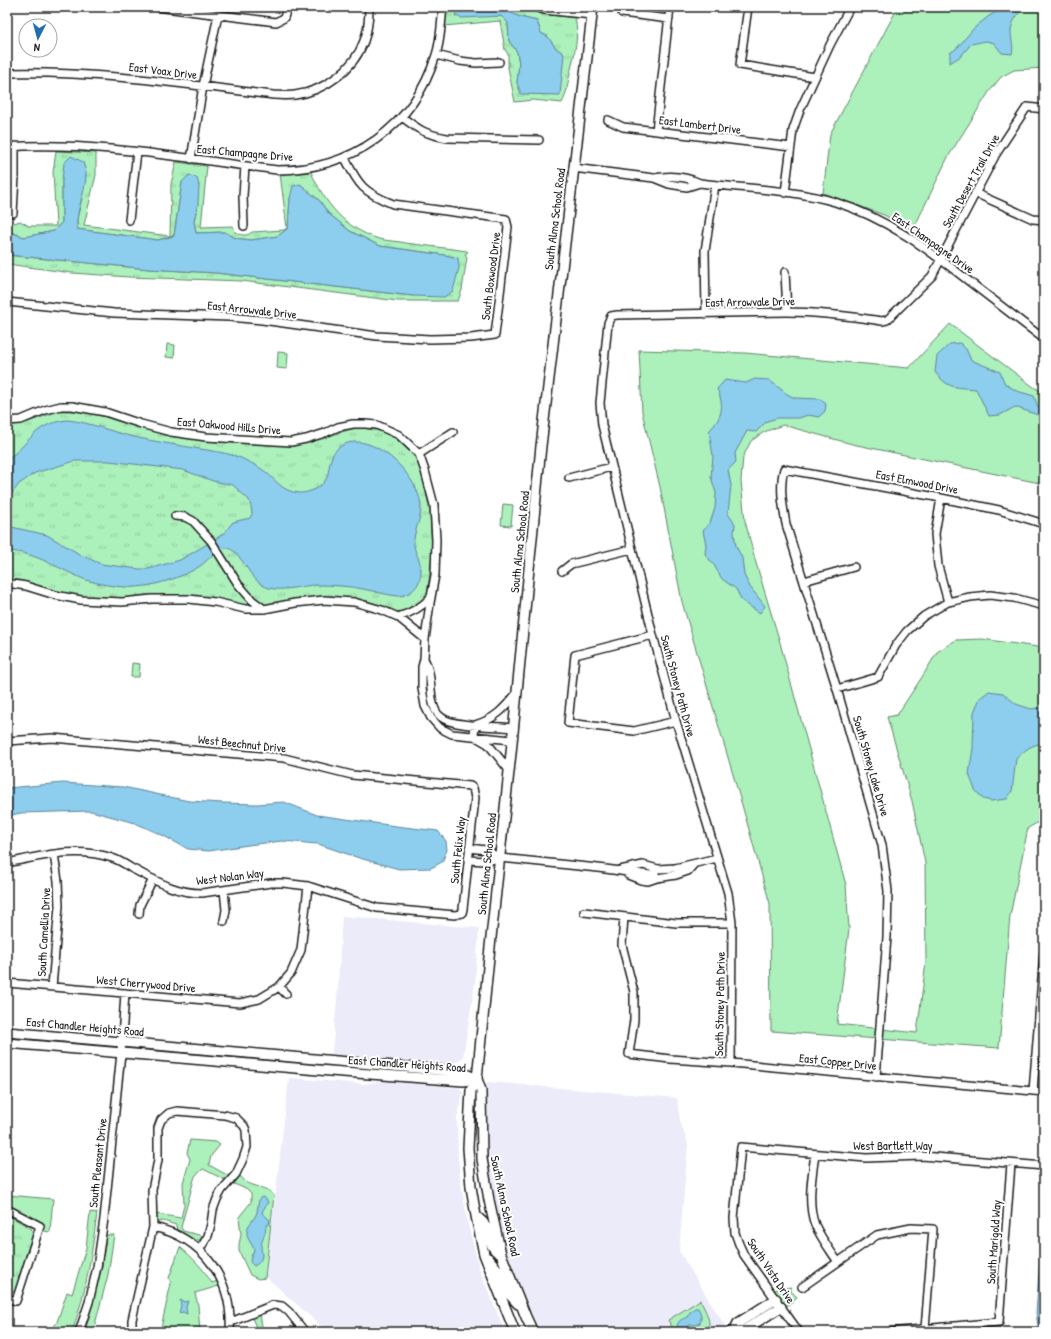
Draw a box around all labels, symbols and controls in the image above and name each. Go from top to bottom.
north arrow [18,18,58,58]
text: N [33,41,41,55]
street label: East Voax Drive [128,58,198,83]
street label: East Lambert Drive [658,111,742,138]
street label: South Desert Trail Drive [938,131,1003,231]
street label: East Champagne Drive [196,140,294,165]
street label: South Alma School Road [540,167,569,271]
street label: East Champagne Drive [889,208,978,277]
street label: South Boxwood Drive [477,231,504,321]
street label: East Arrowvale Drive [705,292,795,311]
street label: East Arrowvale Drive [206,296,298,323]
street label: East Oakwood Hills Drive [177,413,282,439]
street label: East Elmwood Drive [875,465,960,498]
street label: South Alma School Road [506,490,533,594]
street label: South Stoney Path Drive [657,633,700,739]
street label: South Stoney Lake Drive [849,714,894,818]
street label: West Beechnut Drive [197,730,287,757]
street label: South Alma School Road [473,812,500,916]
street label: South Felix Way [446,815,469,884]
street label: West Nolan Way [195,864,265,889]
street label: South Camellia Drive [33,887,54,977]
street label: South Stoney Path Drive [710,951,729,1056]
street label: West Cherrywood Drive [96,971,197,996]
street label: East Chandler Heights Road [26,1013,145,1040]
street label: East Copper Drive [798,1049,878,1074]
street label: East Chandler Heights Road [348,1051,467,1076]
street label: South Pleasant Drive [84,1117,111,1208]
street label: West Bartlett Way [853,1137,933,1154]
street label: South Alma School Road [487,1154,524,1258]
street label: South Marigold Way [982,1199,1005,1285]
street label: South Vista Drive [743,1235,800,1307]

